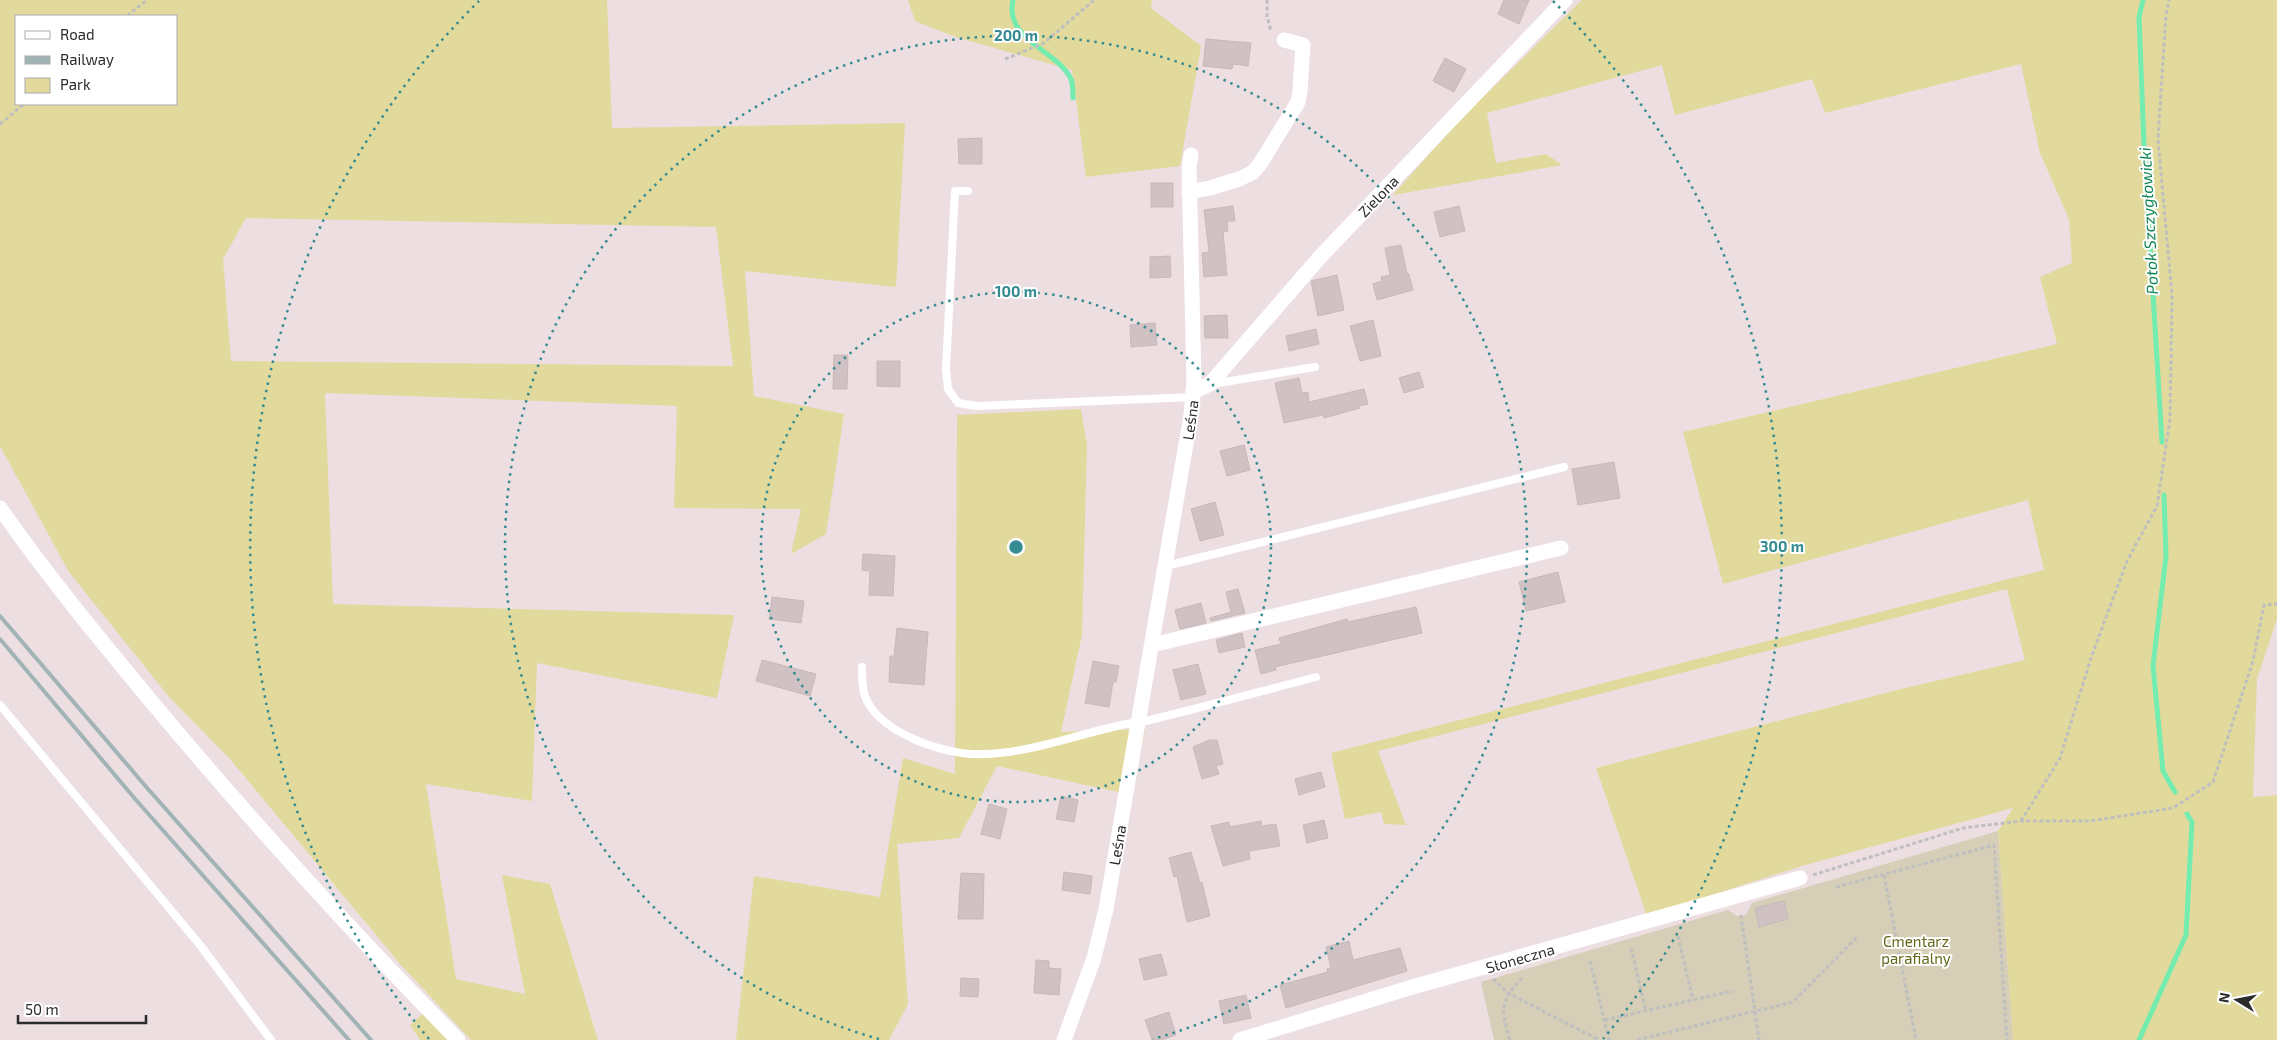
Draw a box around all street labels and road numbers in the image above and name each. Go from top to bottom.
street label: Zielona [1354,172,1402,220]
street label: Leśna [1178,399,1202,441]
street label: Leśna [1105,824,1129,866]
street label: Słoneczna [1484,940,1556,976]

